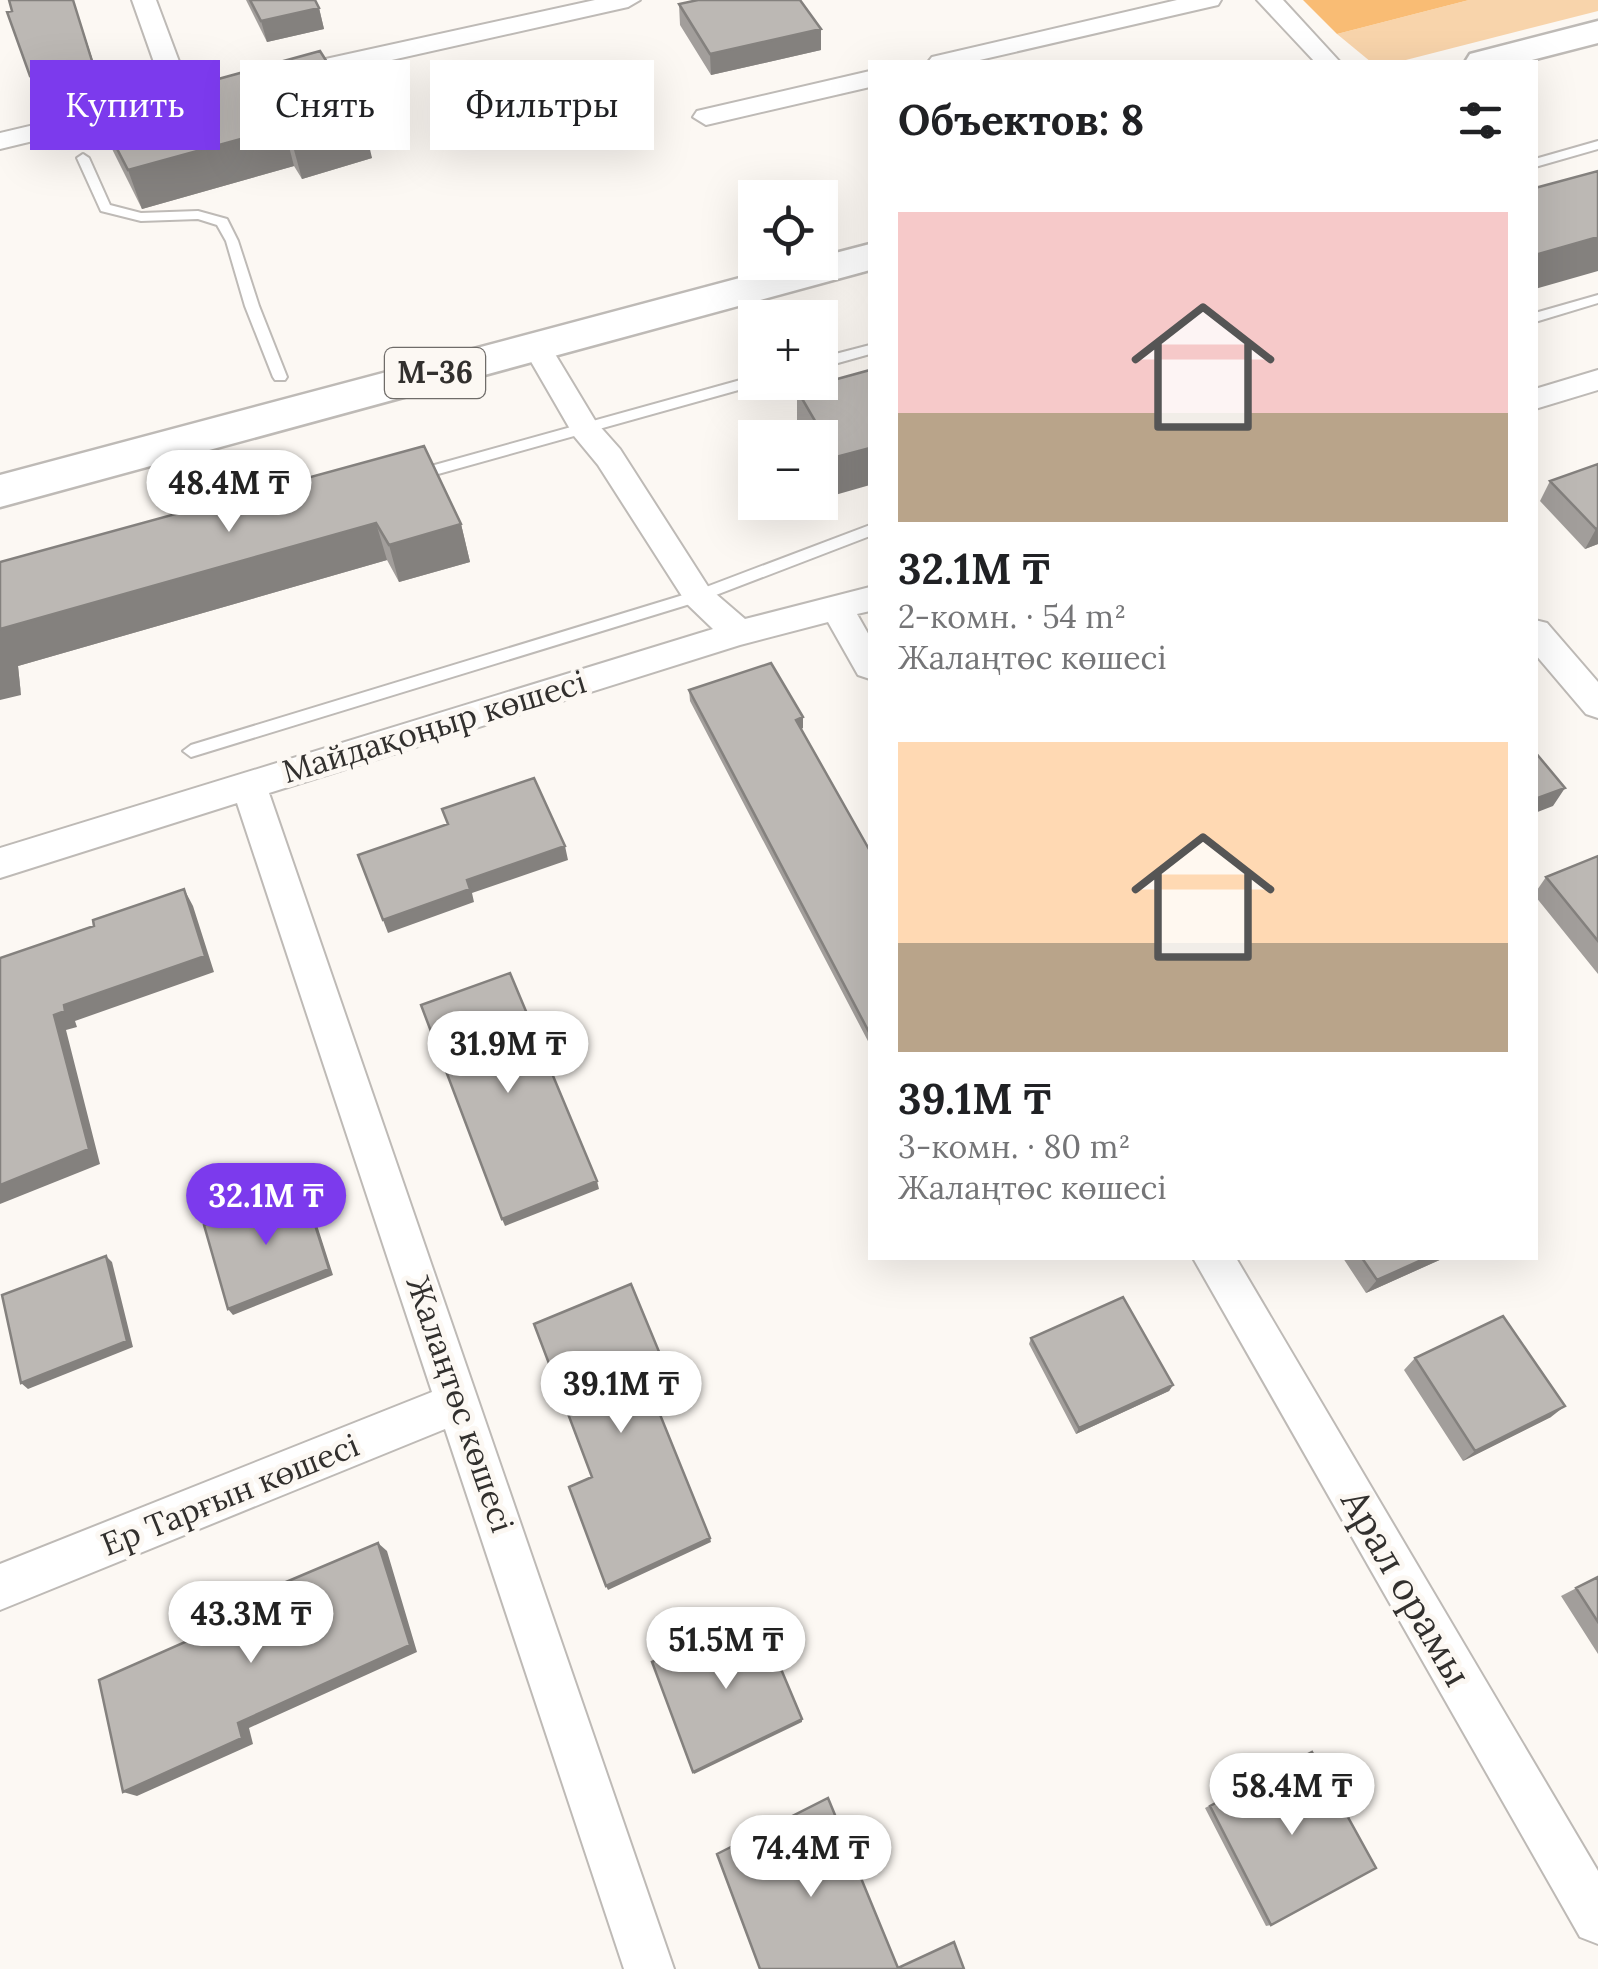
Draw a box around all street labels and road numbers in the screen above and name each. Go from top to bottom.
road number: M-36 [385,348,485,398]
street label: Майдақоңыр көшесі [277,661,591,792]
street label: Жалаңтөс көшесі [397,1270,524,1537]
street label: Ер Тарғын көшесі [95,1424,365,1565]
street label: Арал орамы [1331,1480,1482,1694]

